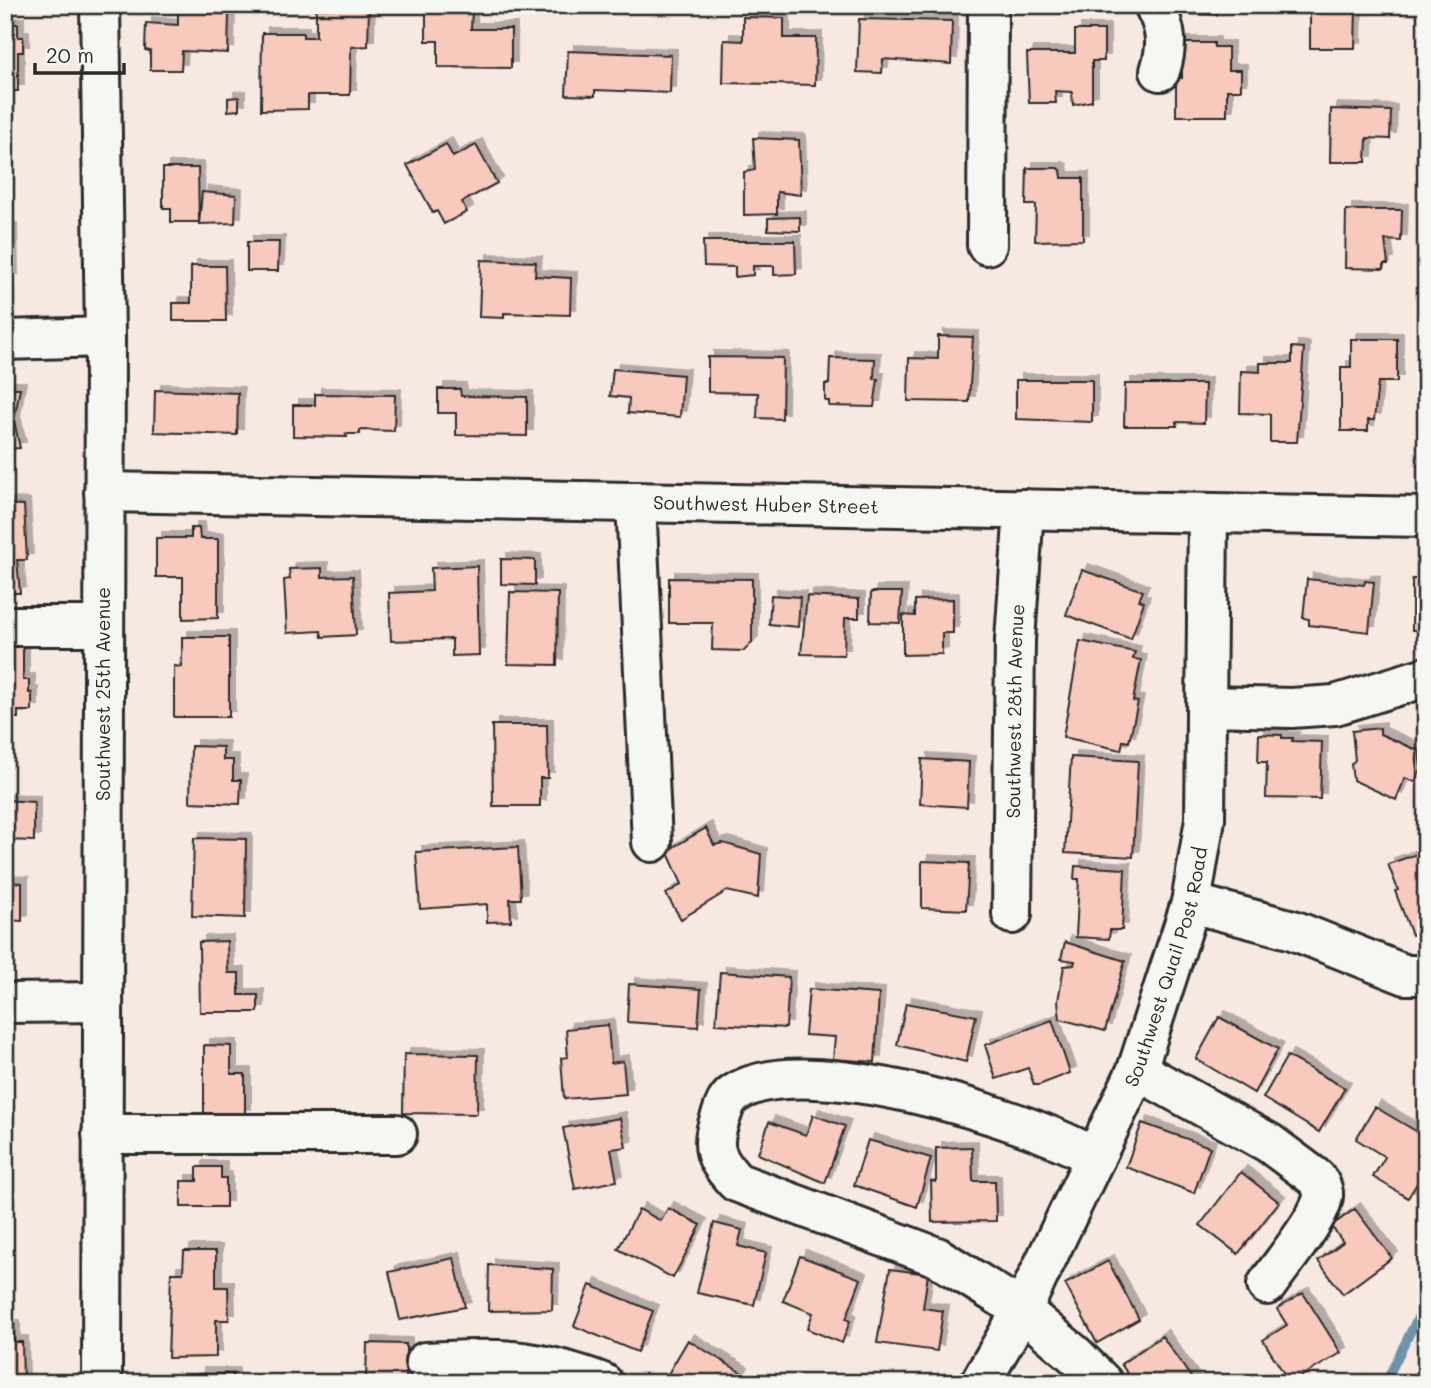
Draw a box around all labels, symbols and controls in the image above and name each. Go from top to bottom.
scale bar [35,32,124,76]
text: 20 m [46,41,94,68]
street label: Southwest Huber Street [653,489,879,519]
street label: Southwest 25th Avenue [90,587,115,801]
street label: Southwest 28th Avenue [1000,603,1029,819]
street label: Southwest Quail Post Road [1118,845,1212,1091]

